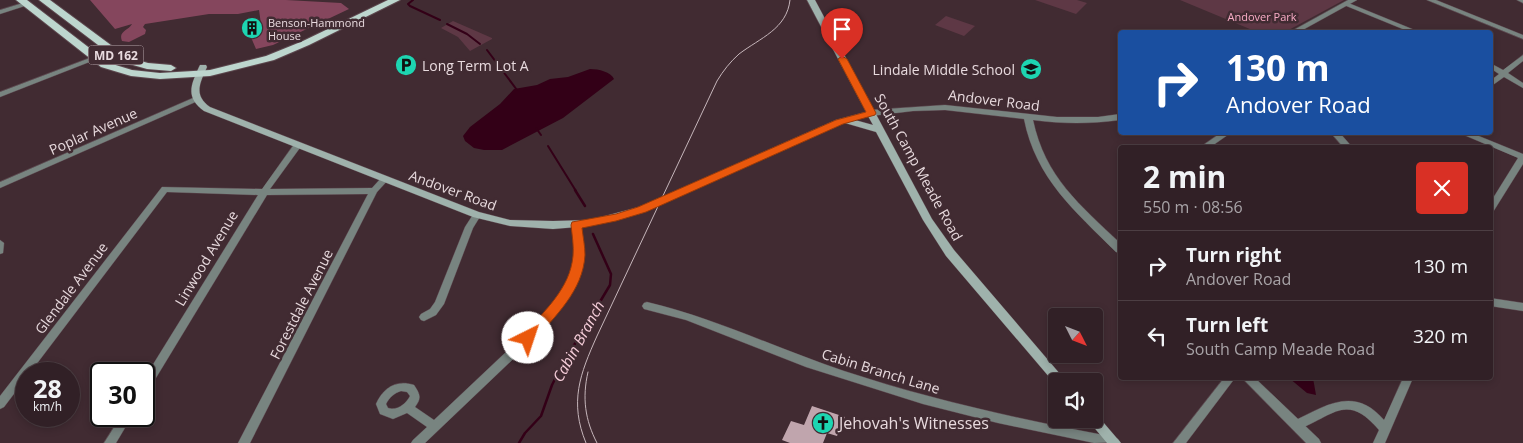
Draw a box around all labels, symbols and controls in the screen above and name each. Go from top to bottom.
pin [821,8,863,59]
park label: Andover Park [1227,9,1297,24]
place label: Benson-Hammond House [268,15,365,43]
icon: arrive [828,15,856,43]
building icon: Benson-Hammond House [240,16,264,40]
text: 130 m [1226,44,1330,91]
road number: MD 162 [88,46,144,64]
icon: right [1143,50,1208,115]
parking icon: Long Term Lot A [394,53,418,77]
place label: Long Term Lot A [422,56,529,75]
school or university icon: Lindale Middle School [1019,57,1043,81]
place label: Lindale Middle School [873,60,1015,79]
street label: Andover Road [947,85,1041,115]
text: Andover Road [1226,89,1371,119]
street label: South Camp Meade Road [871,90,967,244]
street label: Poplar Avenue [46,103,140,159]
text: 2 min [1143,156,1226,197]
button: close [1416,162,1468,214]
street label: Andover Road [407,165,499,215]
text: 550 m · 08:56 [1143,196,1243,218]
street label: Linwood Avenue [170,207,242,309]
street label: Glendale Avenue [30,238,112,338]
text: Turn right [1186,242,1281,268]
street label: Forestdale Avenue [265,246,337,362]
icon: right [1143,252,1171,280]
text: 130 m [1413,253,1468,279]
text: Andover Road [1186,268,1291,290]
water label: Cabin Branch [547,297,609,385]
north arrow [1048,308,1102,362]
map controls [1048,308,1103,428]
position arrow [501,311,553,363]
text: Turn left [1186,312,1268,338]
icon: left [1143,322,1171,350]
text: 320 m [1413,323,1468,349]
text: South Camp Meade Road [1186,338,1375,360]
street label: Cabin Branch Lane [820,344,942,398]
speed limit sign: 30 [90,362,155,427]
text: 28 [33,371,62,405]
button: sound [1048,373,1103,428]
text: km/h [33,398,62,415]
church icon: Jehovah's Witnesses [811,411,835,435]
place label: Jehovah's Witnesses [837,412,989,434]

